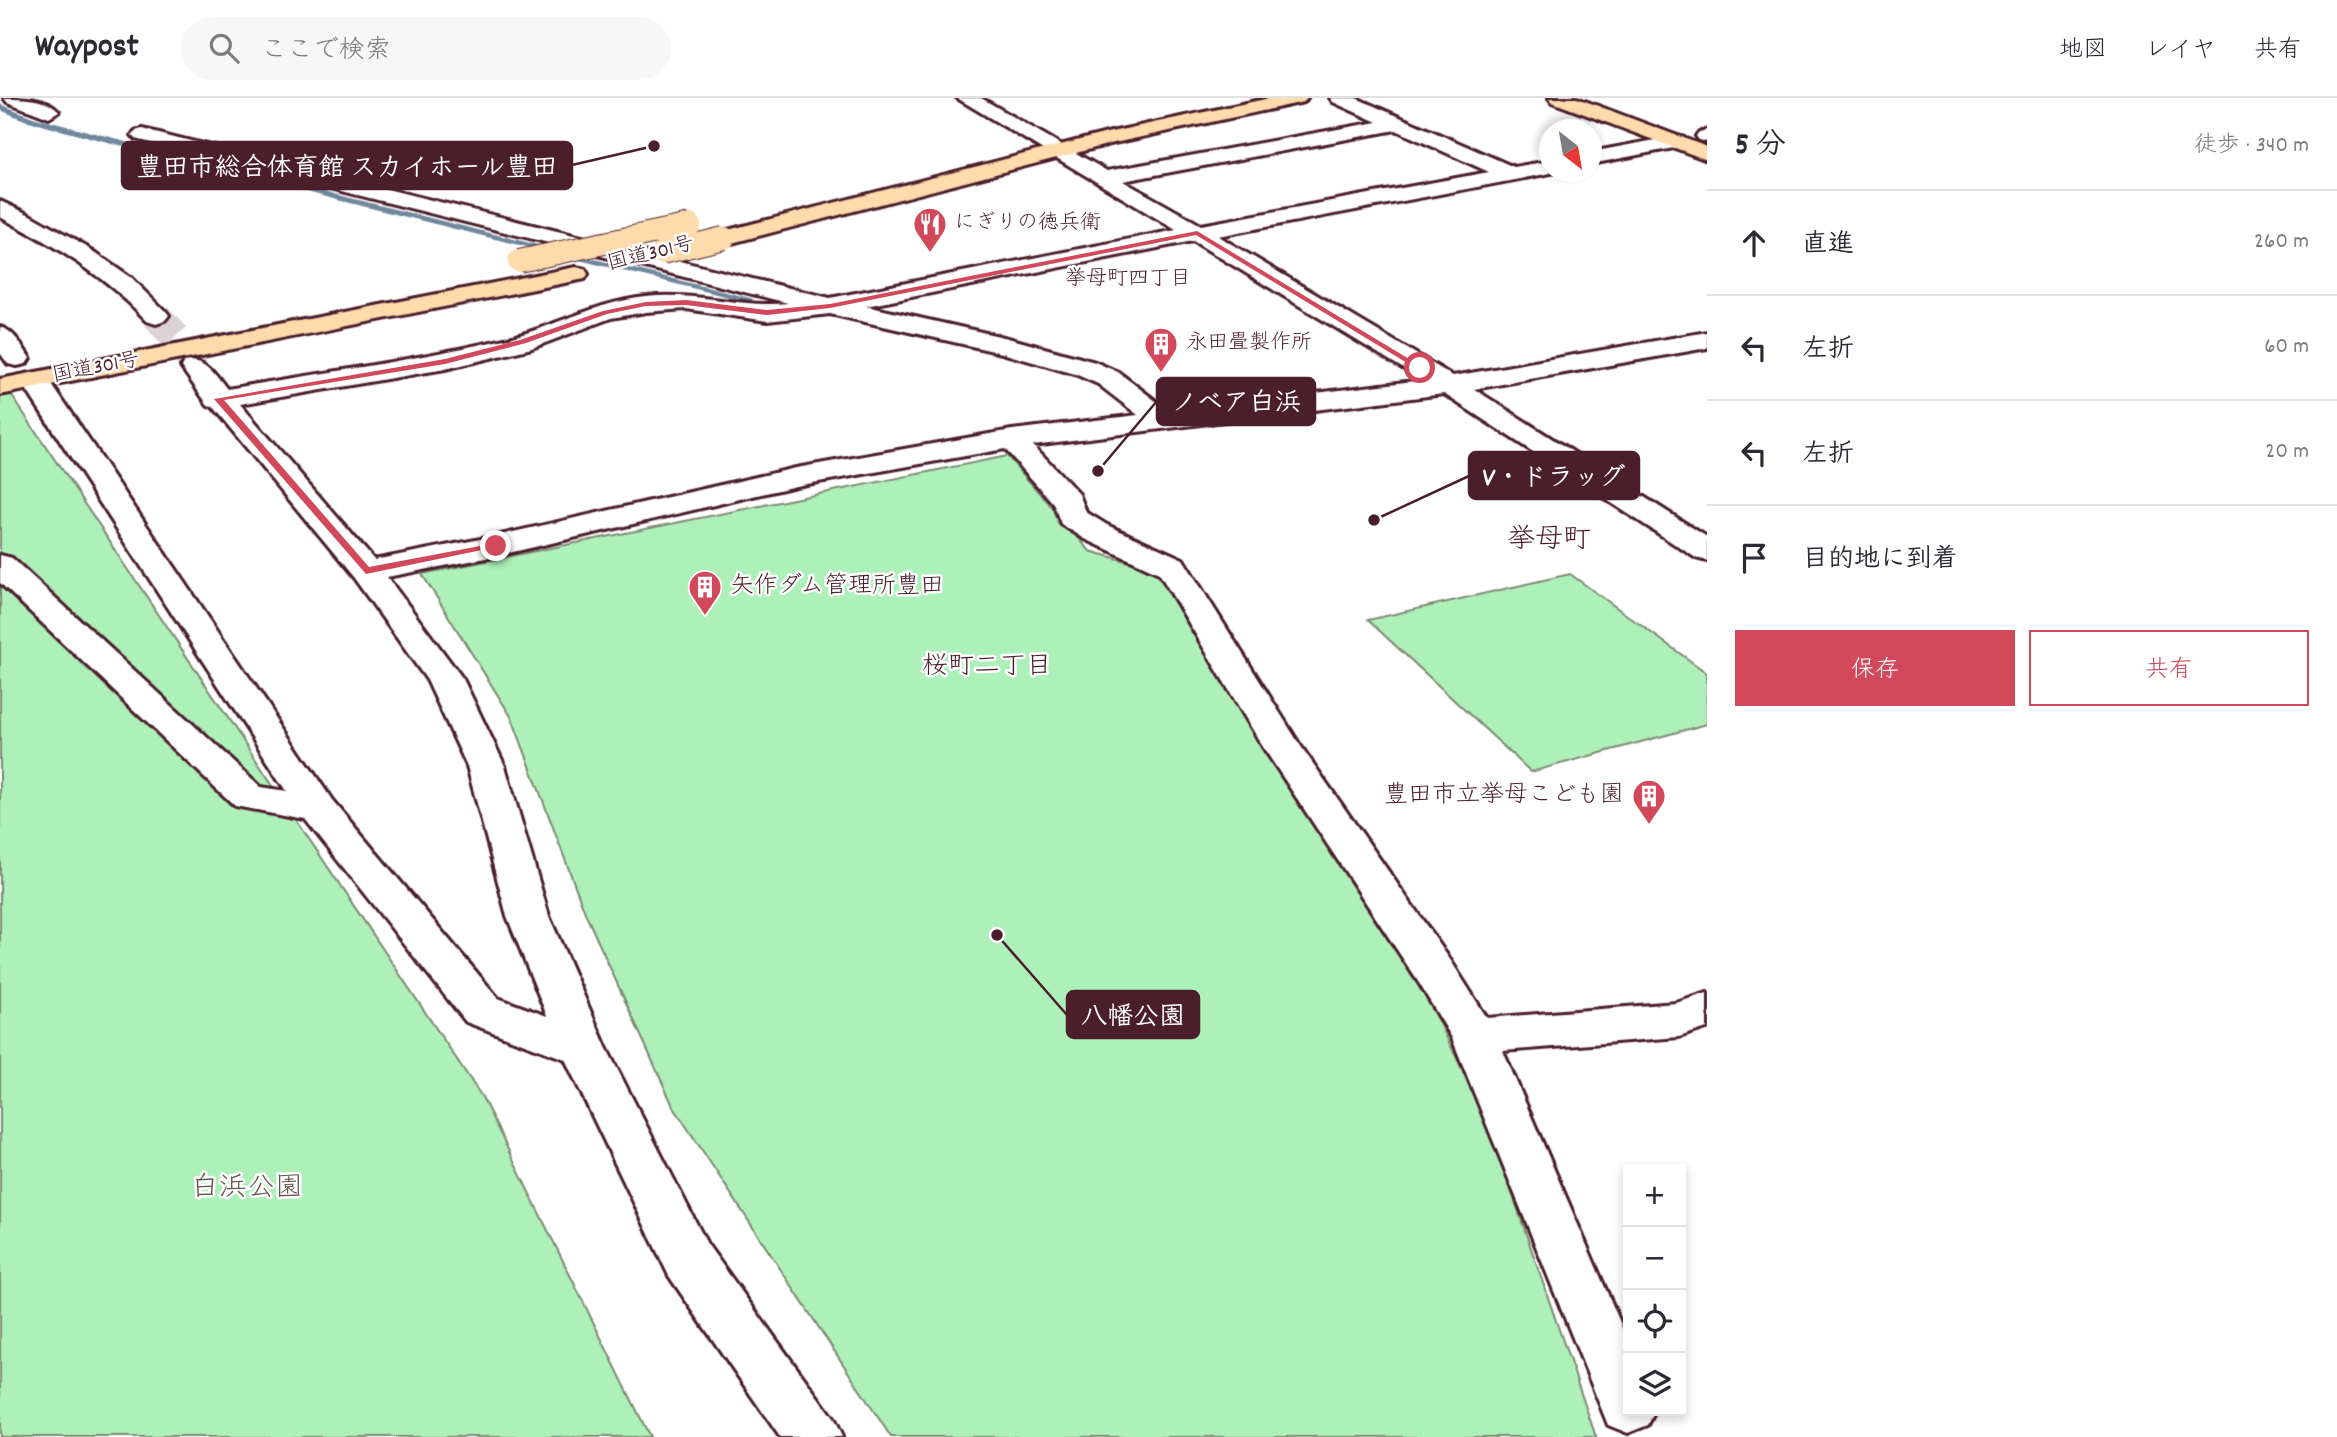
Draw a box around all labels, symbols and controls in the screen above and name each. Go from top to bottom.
search box [181,17,671,80]
text: Waypost [35,25,139,72]
icon: search [205,29,243,67]
text: ここで検索 [261,33,391,70]
text: 地図 [2059,34,2107,68]
text: レイヤ [2145,34,2216,68]
text: 共有 [2254,34,2302,68]
north arrow [1539,119,1602,182]
text: 5 分 [1735,126,1786,169]
text: 徒歩 · 340 m [2194,130,2309,163]
callout: 豊田市総合体育館 スカイホール豊田 [122,142,572,189]
text: 豊田市総合体育館 スカイホール豊田 [137,151,557,188]
restaurant icon: にぎりの徳兵衛 [911,205,949,254]
place label: にぎりの徳兵衛 [954,209,1101,239]
icon: ahead [1735,224,1773,262]
text: 260 m [2254,226,2309,259]
text: 直進 [1802,227,1854,264]
street label: 国道301号 [604,230,698,280]
district label: 挙母町四丁目 [1065,265,1191,295]
building icon: 永田畳製作所 [1142,325,1180,374]
place label: 永田畳製作所 [1186,329,1312,359]
icon: left [1735,329,1773,367]
text: 60 m [2264,331,2309,364]
text: 左折 [1802,332,1854,369]
street label: 国道301号 [50,346,142,392]
route start [1404,352,1435,383]
callout: ノベア白浜 [1157,378,1315,425]
text: ノベア白浜 [1171,386,1301,423]
icon: left [1735,434,1773,472]
text: 20 m [2265,436,2309,469]
text: 左折 [1802,437,1854,474]
callout: V・ドラッグ [1469,452,1639,499]
text: V・ドラッグ [1483,461,1625,498]
district label: 挙母町 [1507,522,1591,562]
route end [480,530,511,561]
icon: arrive [1735,539,1773,577]
text: 目的地に到着 [1802,542,1958,579]
building icon: 矢作ダム管理所豊田 [686,568,724,617]
place label: 矢作ダム管理所豊田 [730,570,944,604]
button: 保存 [1735,630,2015,706]
button: 共有 [2029,630,2309,706]
district label: 桜町二丁目 [922,649,1052,686]
building icon: 豊田市立挙母こども園 [1630,777,1668,826]
place label: 豊田市立挙母こども園 [1384,779,1624,813]
callout: 八幡公園 [1067,991,1199,1038]
text: 八幡公園 [1081,1000,1185,1037]
map controls [1623,1164,1686,1416]
button: + [1623,1164,1686,1227]
park label: 白浜公園 [191,1170,303,1210]
button: − [1623,1227,1686,1290]
button: locate [1623,1290,1686,1353]
button: layers [1623,1353,1686,1416]

